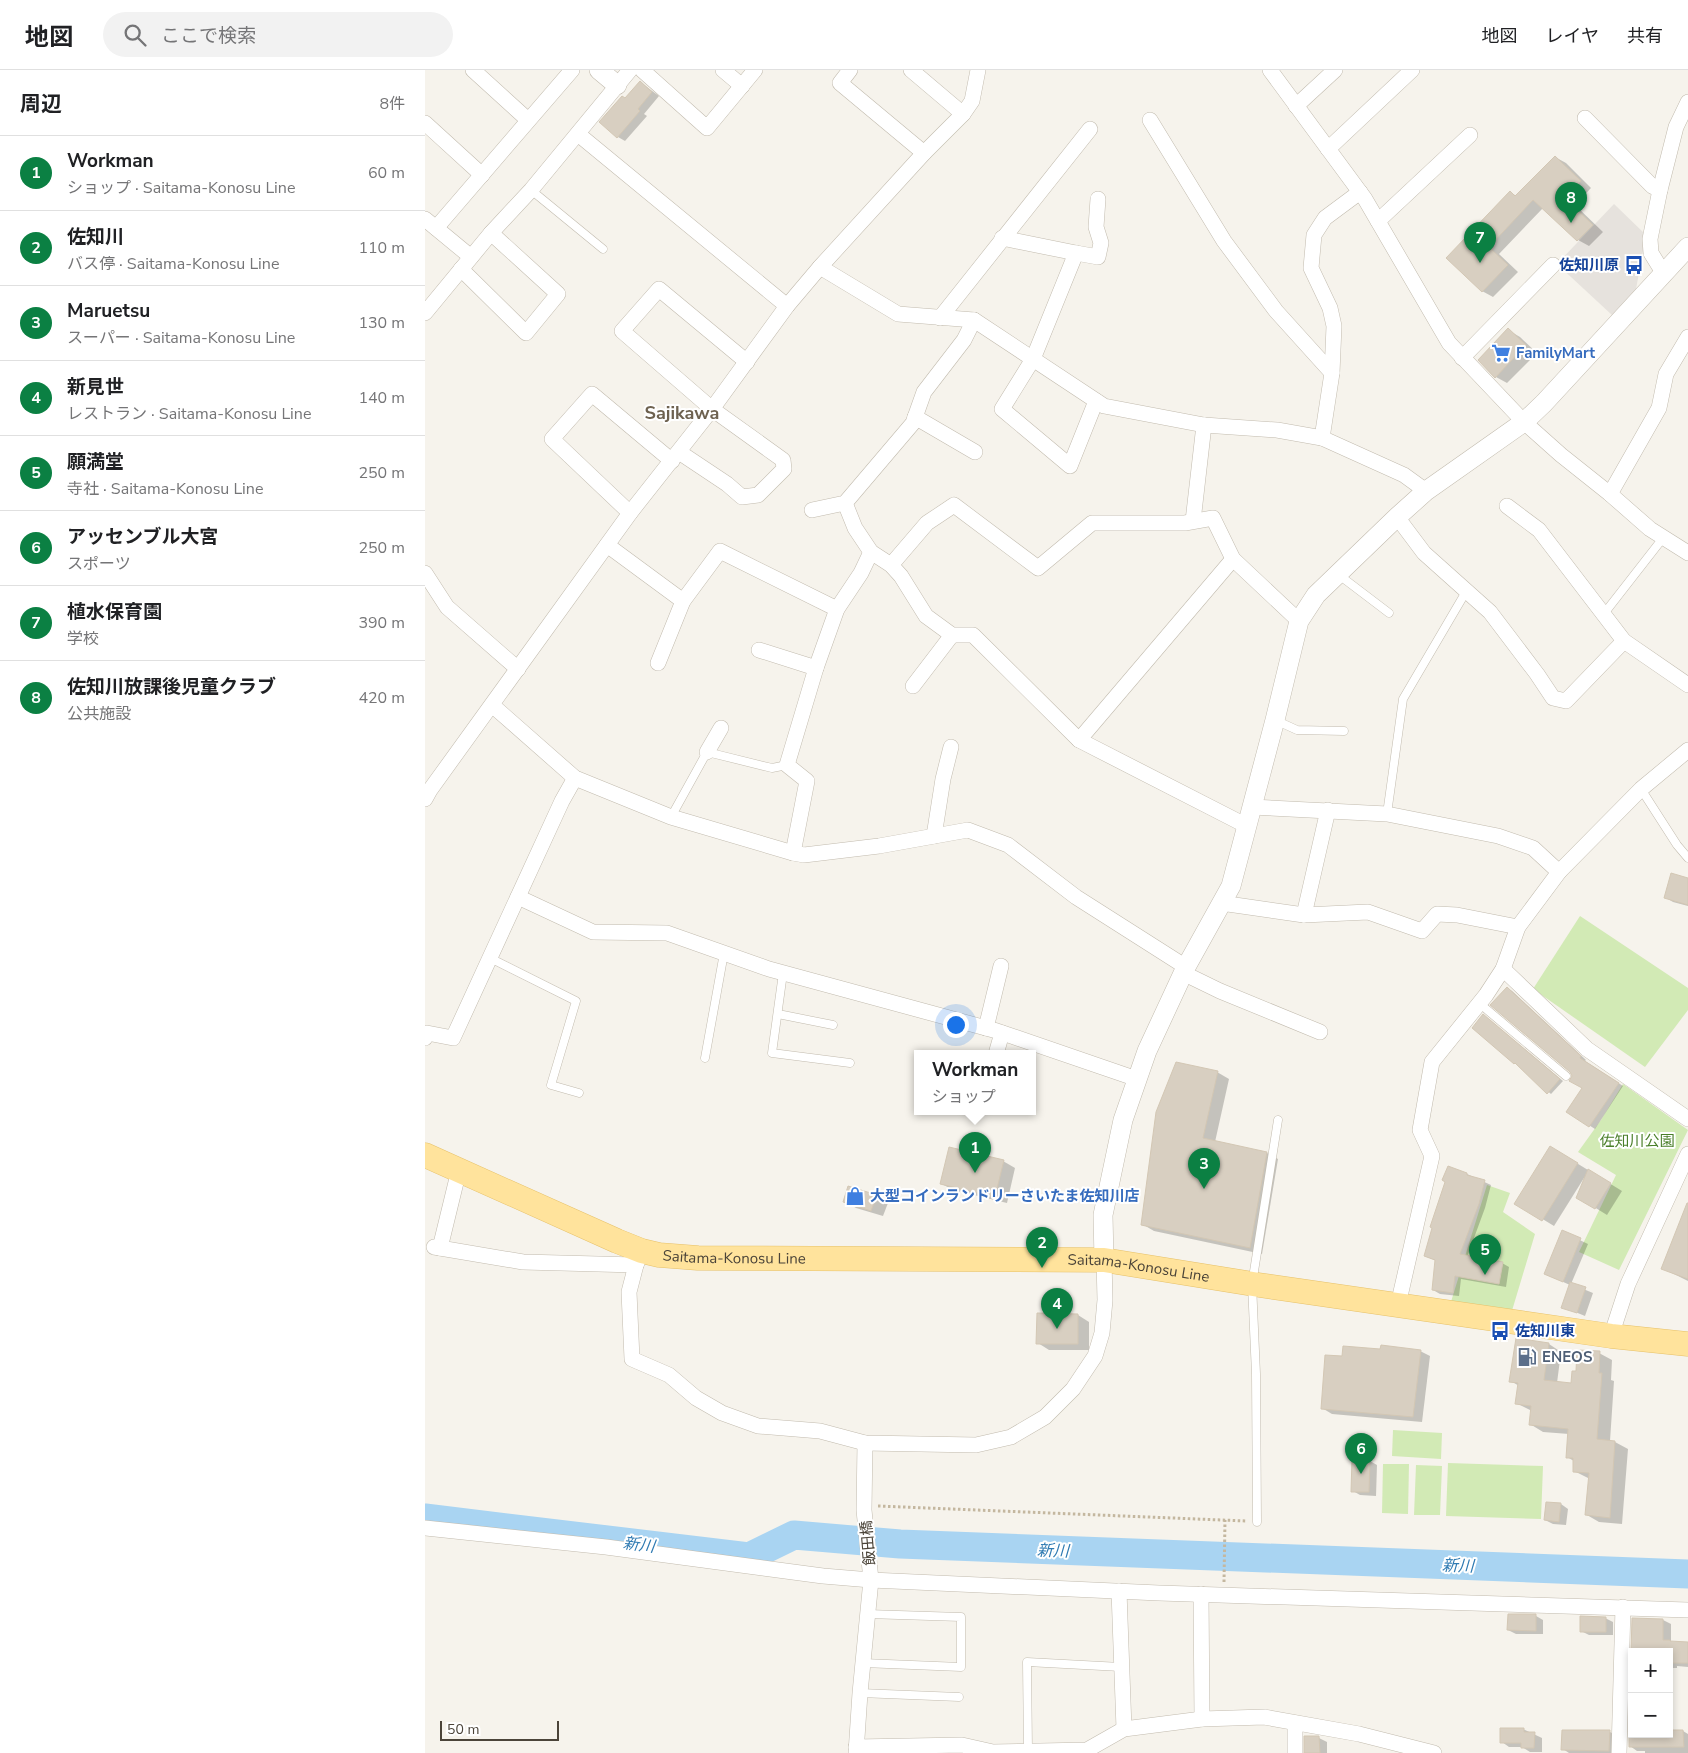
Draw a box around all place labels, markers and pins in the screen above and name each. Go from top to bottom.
pin: 8 [1555,182,1587,223]
pin: 7 [1464,222,1496,263]
bus stop icon: 佐知川原 [1623,254,1645,276]
place label: 佐知川原 [1559,255,1619,275]
supermarket icon: FamilyMart [1490,342,1512,364]
place label: FamilyMart [1516,343,1595,363]
pin: 1 [959,1132,991,1173]
pin: 3 [1188,1148,1220,1189]
shop icon: 大型コインランドリーさいたま佐知川店 [844,1185,866,1207]
place label: 大型コインランドリーさいたま佐知川店 [870,1186,1140,1206]
pin: 2 [1026,1227,1058,1268]
pin: 5 [1469,1234,1501,1275]
pin: 4 [1041,1288,1073,1329]
bus stop icon: 佐知川東 [1489,1320,1511,1342]
place label: 佐知川東 [1515,1321,1575,1341]
fuel station icon: ENEOS [1516,1346,1538,1368]
place label: ENEOS [1542,1347,1592,1367]
pin: 6 [1345,1433,1377,1474]

